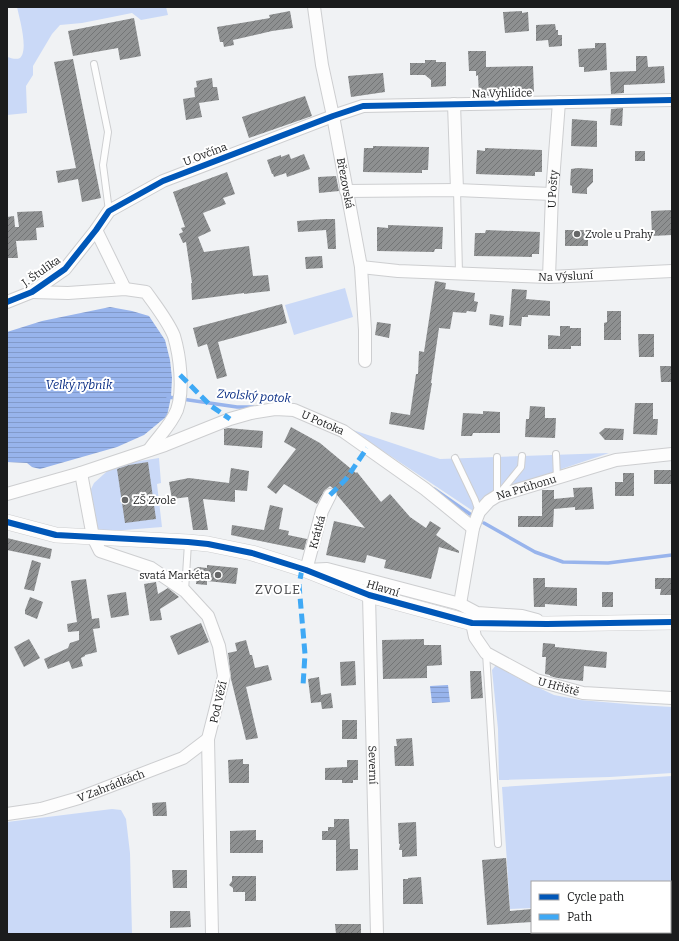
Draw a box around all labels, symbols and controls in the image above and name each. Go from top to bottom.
street label: Na Vyhlídce [472,86,532,101]
street label: U Ovčína [181,140,229,169]
street label: Březovská [334,157,356,210]
street label: U Pošty [545,169,561,208]
place label: Zvole u Prahy [585,228,653,241]
marker: Zvole u Prahy [572,229,582,239]
street label: J. Štulíka [18,253,63,290]
street label: Na Výsluní [538,269,594,284]
water label: Velký rybník [46,378,113,392]
water label: Zvolský potok [217,386,292,406]
street label: U Potoka [299,408,346,438]
street label: Na Průhonu [495,472,558,503]
place label: ZŠ Zvole [133,493,176,507]
marker: ZŠ Zvole [120,495,130,505]
street label: Krátká [307,514,328,550]
place label: svatá Markéta [139,569,210,582]
marker: svatá Markéta [213,570,223,580]
street label: Hlavní [365,577,401,600]
district label: ZVOLE [255,582,301,597]
street label: U Hřiště [536,675,581,699]
street label: Pod Věží [207,679,230,724]
street label: Severní [366,745,379,785]
street label: V Zahrádkách [76,767,147,805]
legend [531,881,671,933]
text: Cycle path [567,890,625,904]
text: Path [567,910,593,924]

